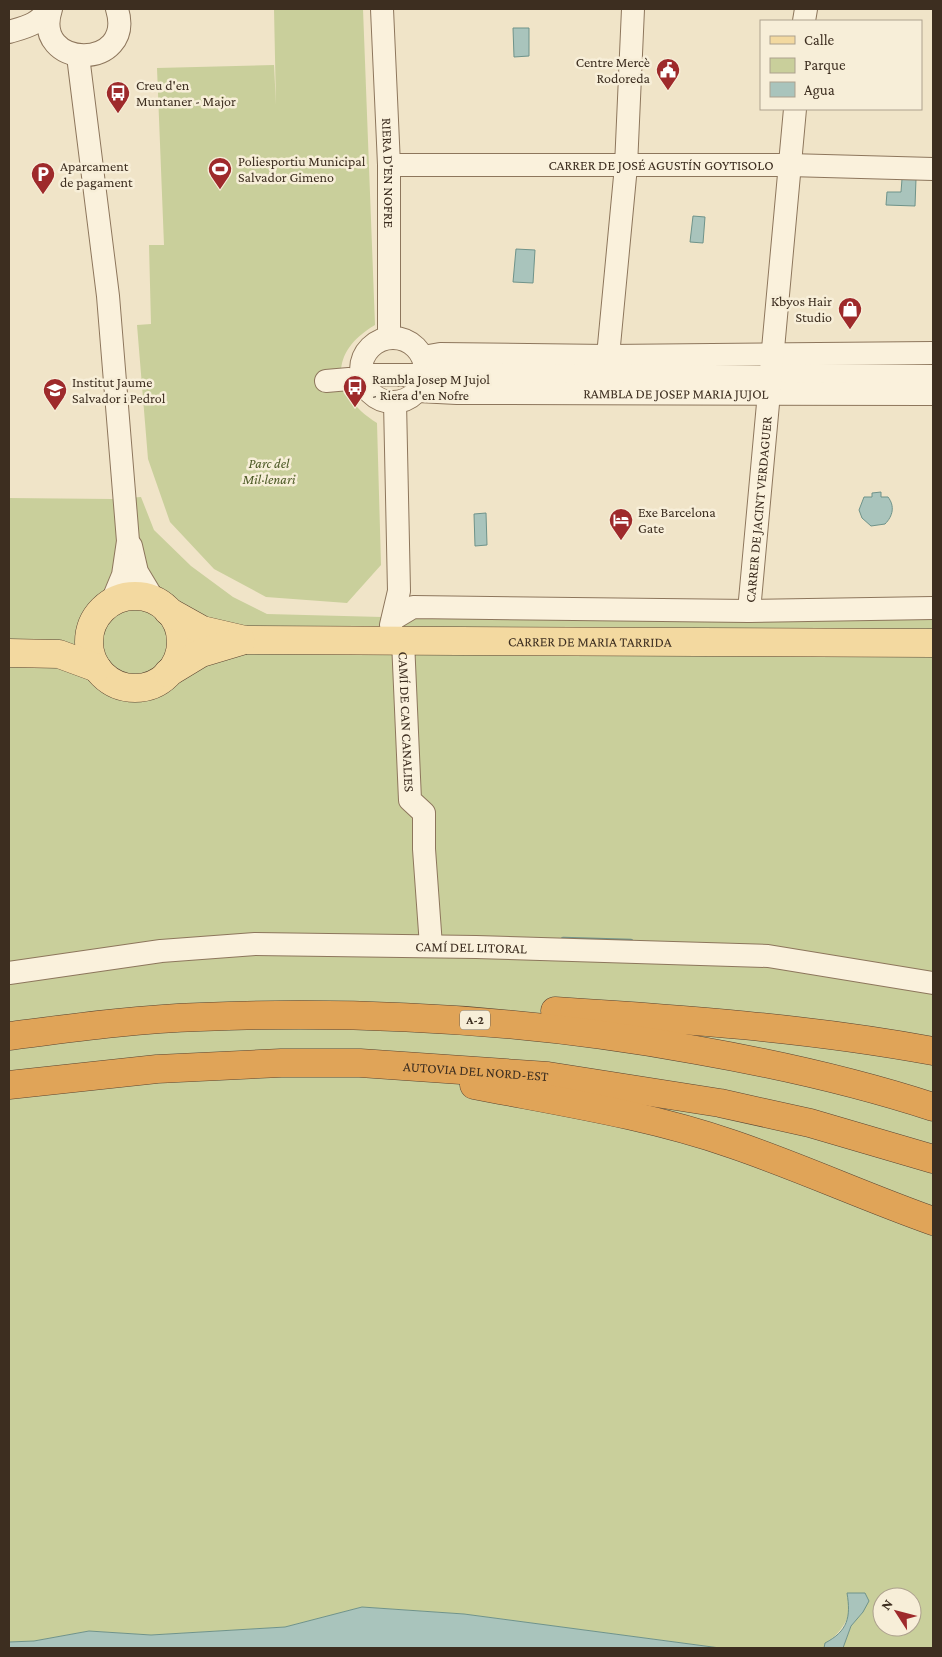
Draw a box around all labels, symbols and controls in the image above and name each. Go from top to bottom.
legend [760,20,922,110]
text: Calle [804,32,835,48]
place label: Centre Mercè Rodoreda [576,54,651,86]
public building icon: Centre Mercè Rodoreda [655,57,681,91]
text: Parque [804,57,846,74]
place label: Creu d'en Muntaner - Major [136,77,236,110]
bus stop icon: Creu d'en Muntaner - Major [105,80,131,114]
text: Agua [804,82,835,99]
street label: RIERA D'EN NOFRE [379,117,397,228]
place label: Poliesportiu Municipal Salvador Gimeno [238,153,366,185]
sports icon: Poliesportiu Municipal Salvador Gimeno [207,156,233,190]
street label: CARRER DE JOSÉ AGUSTÍN GOYTISOLO [548,157,774,173]
place label: Aparcament de pagament [60,158,133,190]
parking icon: Aparcament de pagament [30,161,56,195]
place label: Kbyos Hair Studio [771,293,832,325]
shop icon: Kbyos Hair Studio [837,296,863,330]
place label: Rambla Josep M Jujol - Riera d'en Nofre [372,371,490,403]
place label: Institut Jaume Salvador i Pedrol [72,374,166,406]
bus stop icon: Rambla Josep M Jujol - Riera d'en Nofre [342,374,368,408]
school or university icon: Institut Jaume Salvador i Pedrol [42,377,68,411]
street label: RAMBLA DE JOSEP MARIA JUJOL [583,385,769,402]
street label: CARRER DE JACINT VERDAGUER [742,415,775,603]
park label: Parc del Mil·lenari [241,455,296,487]
place label: Exe Barcelona Gate [638,504,716,536]
hotel icon: Exe Barcelona Gate [608,507,634,541]
street label: CARRER DE MARIA TARRIDA [508,633,672,650]
street label: CAMÍ DE CAN CANALIES [395,651,418,793]
street label: CAMÍ DEL LITORAL [415,938,527,957]
road number: A-2 [460,1010,490,1030]
street label: AUTOVIA DEL NORD-EST [403,1058,549,1084]
north arrow [872,1587,922,1637]
text: N [877,1595,896,1613]

